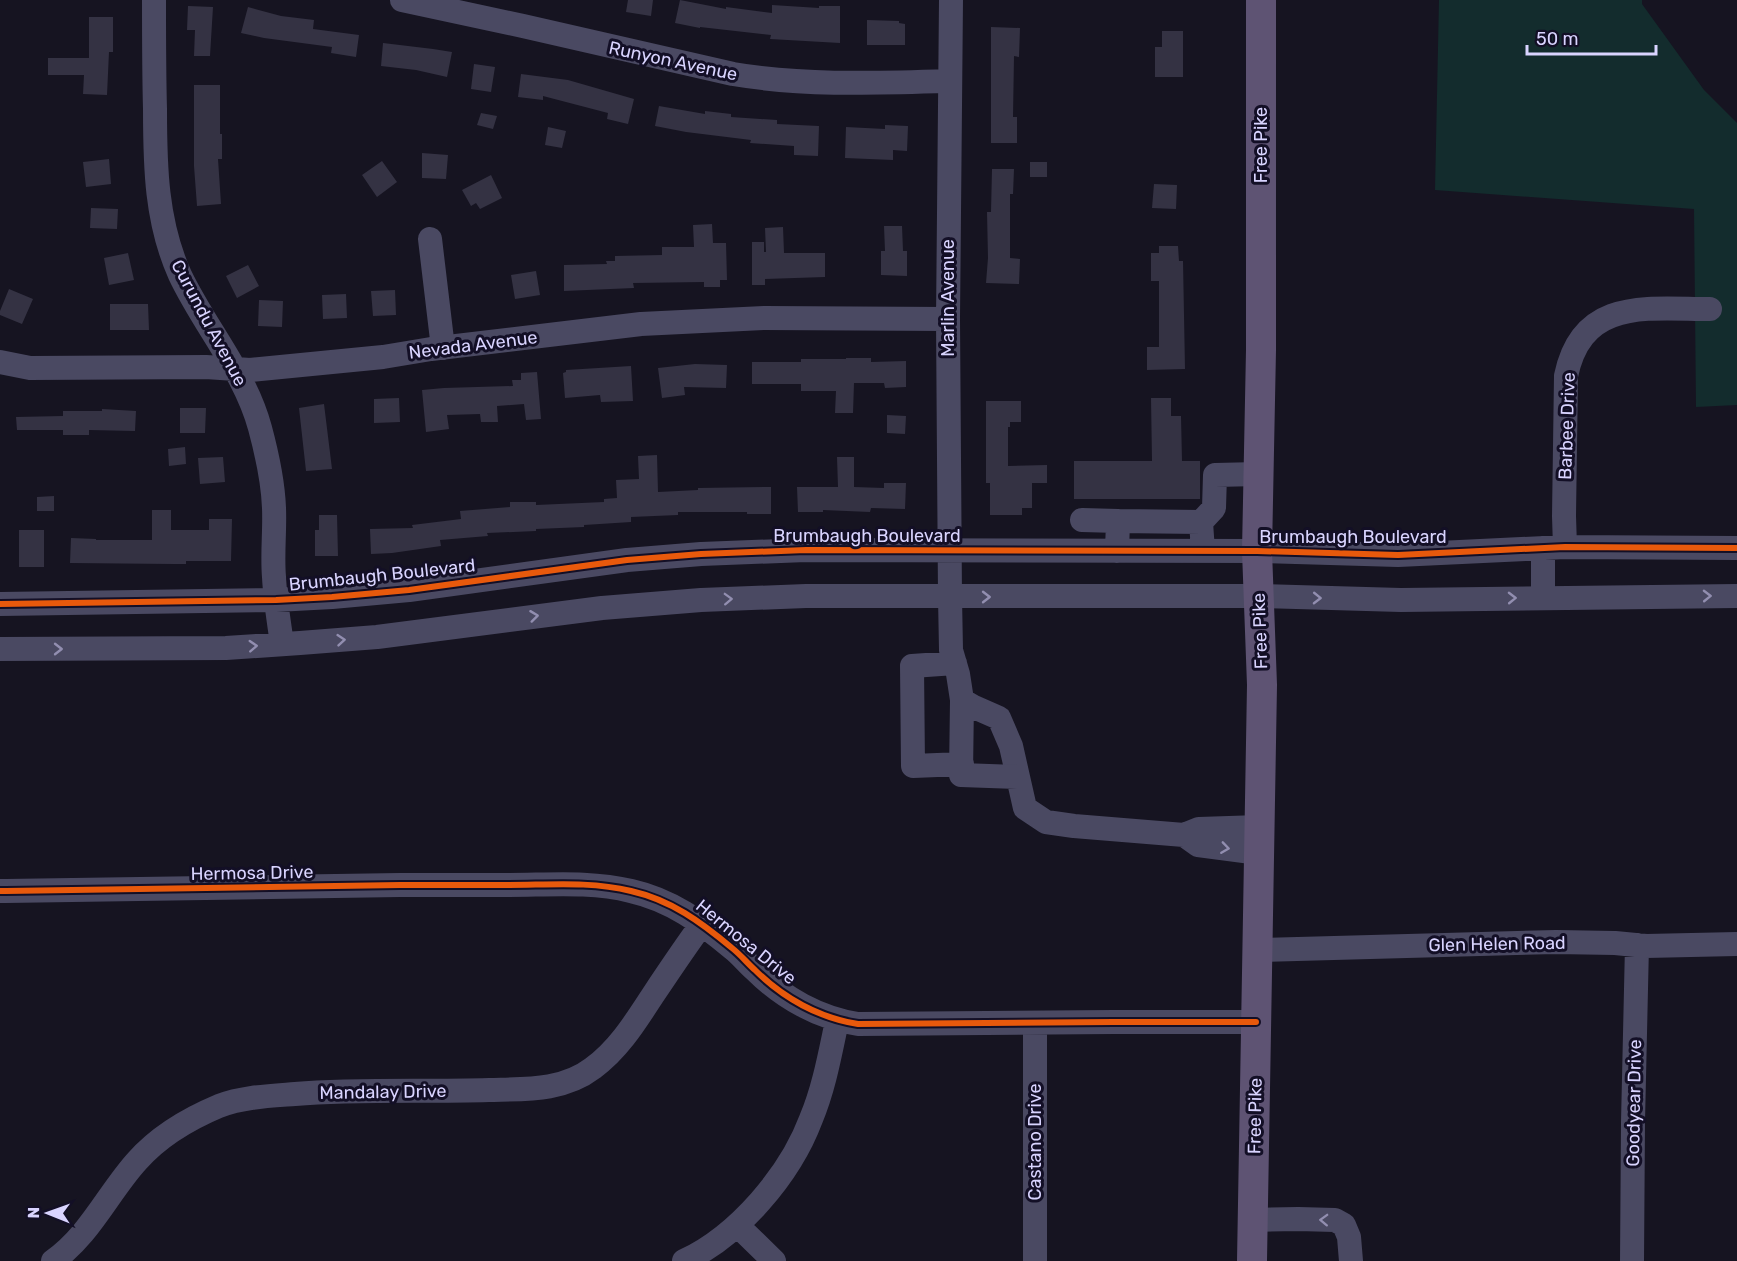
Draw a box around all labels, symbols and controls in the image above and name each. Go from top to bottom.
scale bar [1527,18,1656,56]
text: 50 m [1536,28,1579,50]
street label: Runyon Avenue [607,37,739,85]
street label: Free Pike [1250,107,1272,183]
street label: Marlin Avenue [937,239,959,357]
street label: Curundu Avenue [166,256,252,390]
street label: Nevada Avenue [407,326,539,364]
street label: Barbee Drive [1554,372,1580,480]
street label: Brumbaugh Boulevard [773,525,961,547]
street label: Brumbaugh Boulevard [1259,526,1447,548]
street label: Brumbaugh Boulevard [288,554,476,596]
one-way arrow [1702,590,1711,602]
one-way arrow [982,591,991,603]
one-way arrow [1313,591,1322,604]
one-way arrow [724,592,733,605]
street label: Free Pike [1248,592,1272,670]
one-way arrow [1507,592,1516,605]
one-way arrow [530,610,539,623]
one-way arrow [336,634,345,647]
one-way arrow [249,640,258,653]
one-way arrow [54,642,63,655]
one-way arrow [1221,842,1230,854]
street label: Hermosa Drive [190,861,314,885]
street label: Hermosa Drive [691,895,801,989]
street label: Glen Helen Road [1428,932,1566,956]
street label: Goodyear Drive [1622,1039,1646,1167]
street label: Free Pike [1243,1078,1267,1154]
street label: Mandalay Drive [319,1080,447,1104]
street label: Castano Drive [1024,1083,1046,1201]
north arrow [18,1183,78,1243]
text: N [24,1207,43,1219]
one-way arrow [1319,1213,1328,1226]

